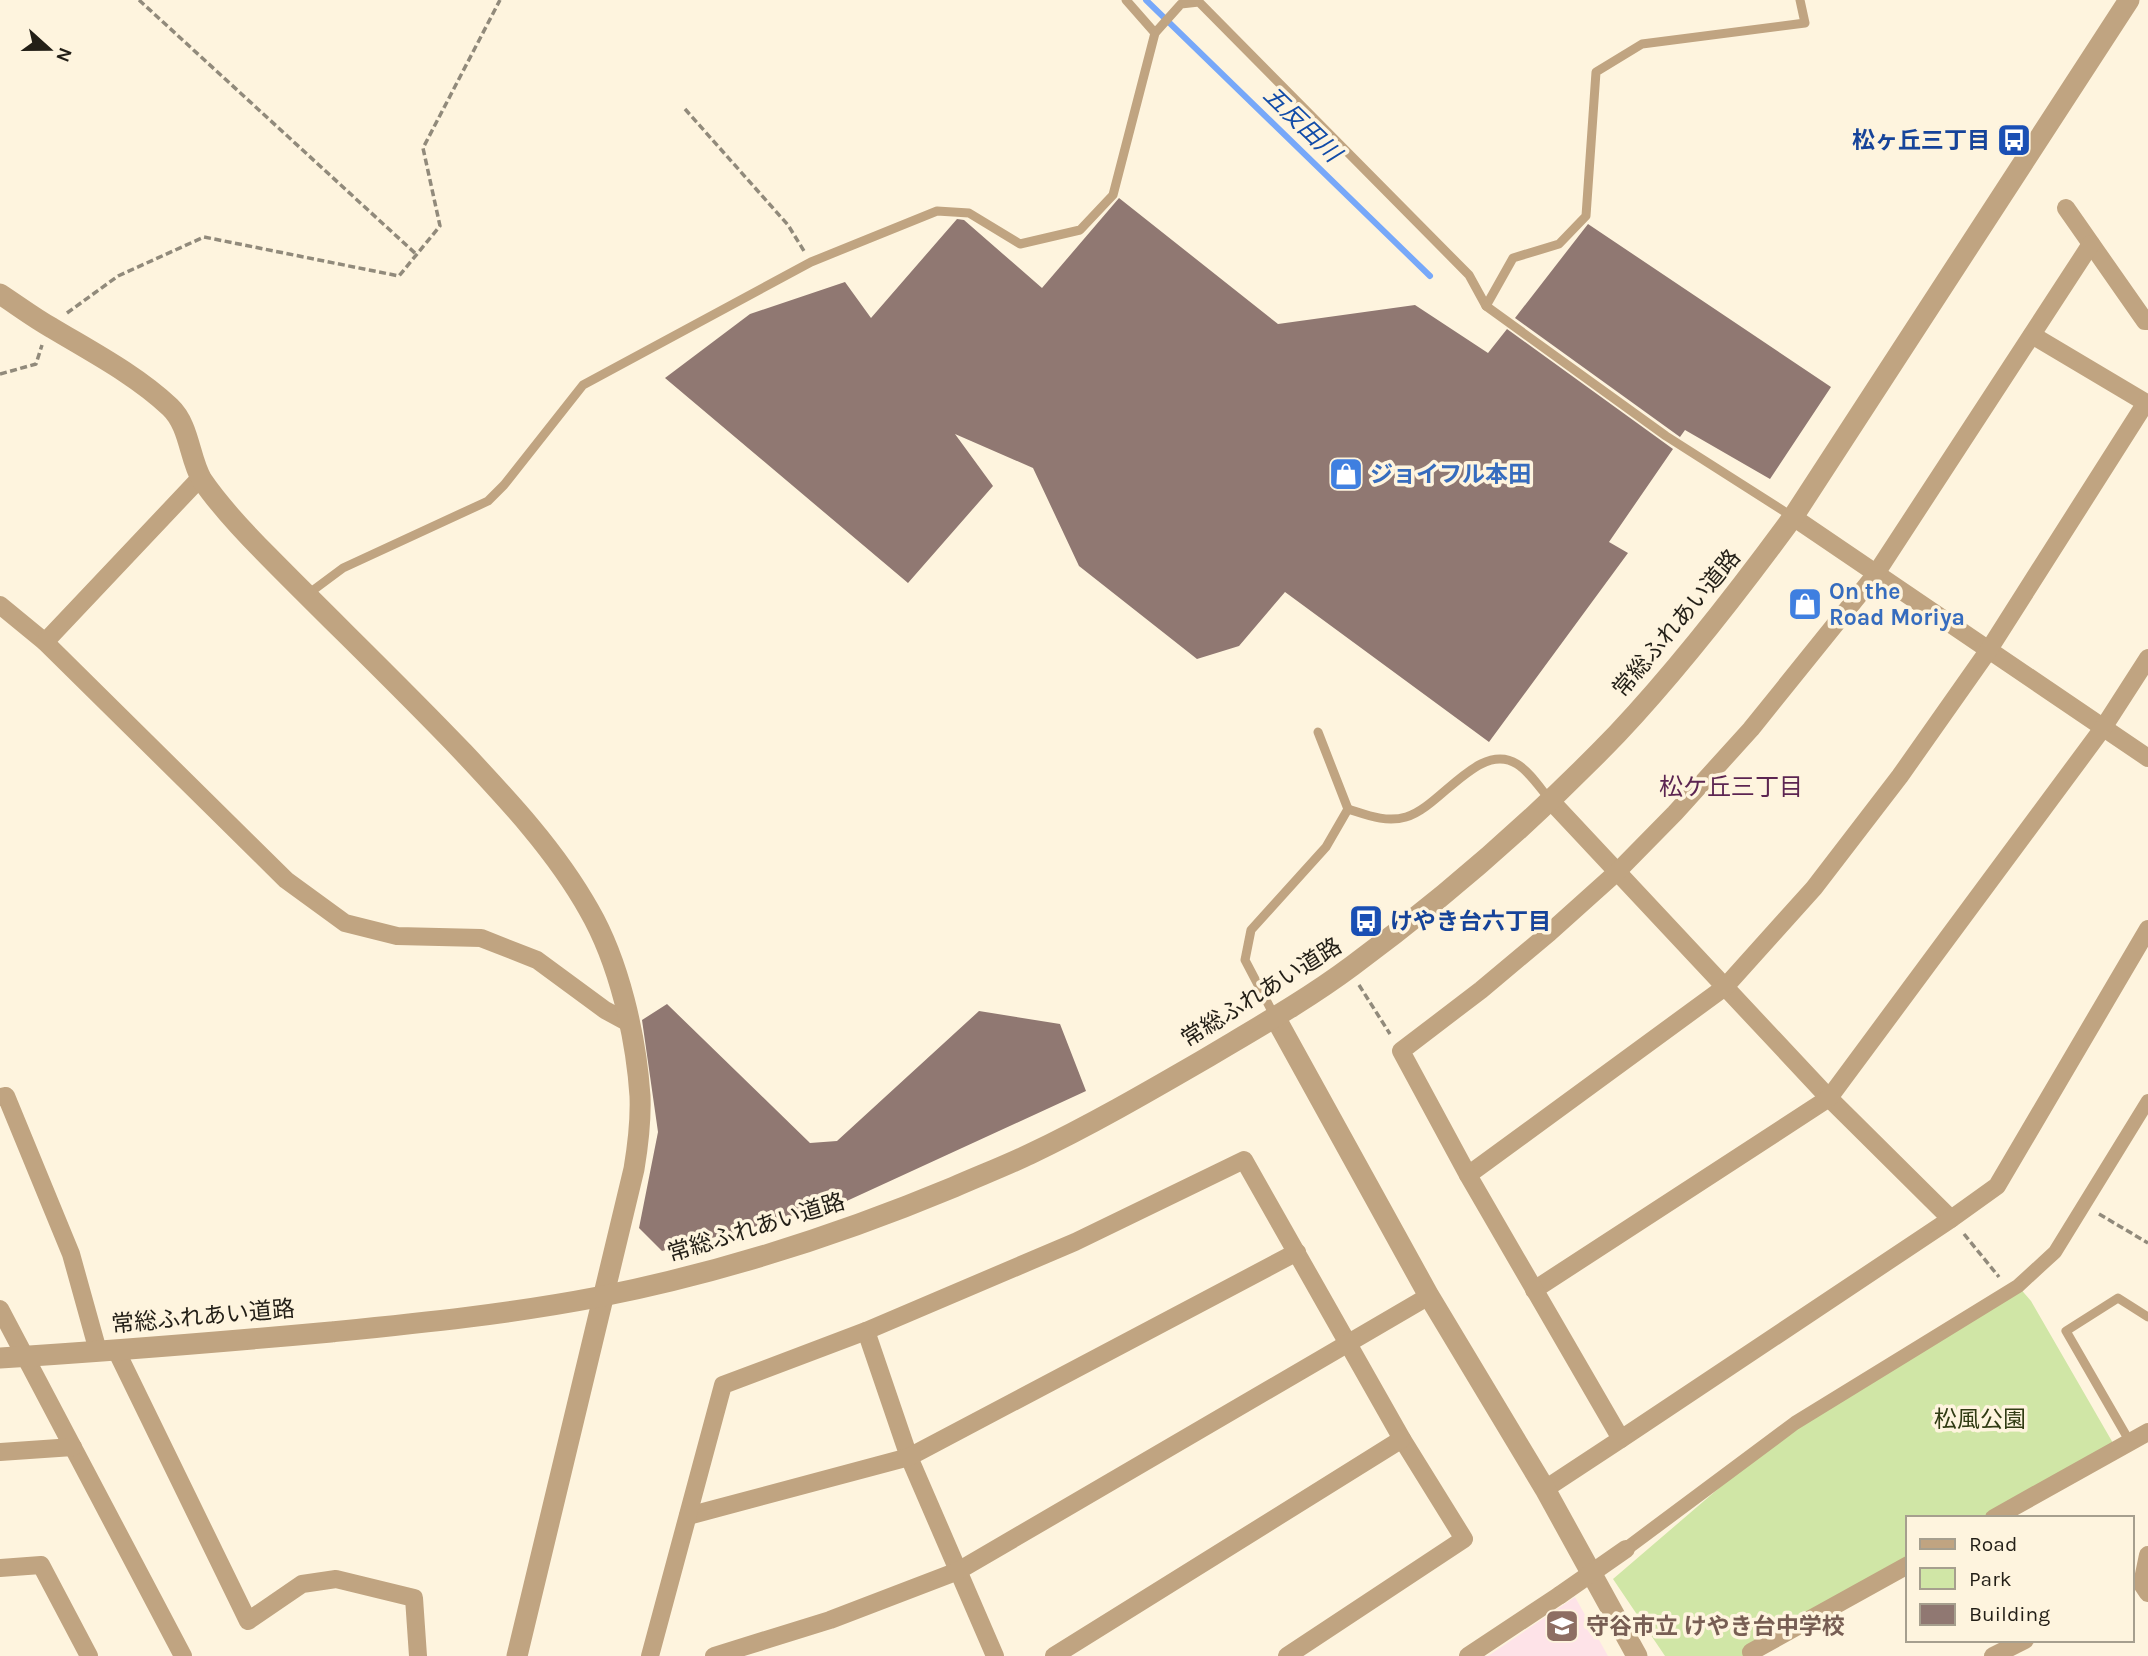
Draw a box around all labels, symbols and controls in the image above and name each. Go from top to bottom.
north arrow [14,14,84,84]
text: N [51,44,77,65]
water label: 五反田川 [1258,81,1348,169]
bus stop icon: 松ヶ丘三丁目 [1995,121,2033,159]
place label: 松ヶ丘三丁目 [1852,127,1990,154]
shop icon: ジョイフル本田 [1327,455,1365,493]
place label: ジョイフル本田 [1370,461,1531,488]
street label: 常総ふれあい道路 [1607,544,1746,702]
place label: On the Road Moriya [1829,578,1965,631]
shop icon: On the Road Moriya [1786,585,1824,623]
district label: 松ケ丘三丁目 [1659,773,1803,801]
bus stop icon: けやき台六丁目 [1347,902,1385,940]
place label: けやき台六丁目 [1390,908,1551,935]
street label: 常総ふれあい道路 [1176,932,1346,1053]
street label: 常総ふれあい道路 [664,1188,848,1267]
street label: 常総ふれあい道路 [110,1295,296,1338]
park label: 松風公園 [1934,1406,2026,1433]
legend [1906,1516,2134,1642]
text: Road [1969,1532,2017,1556]
text: Park [1969,1567,2012,1591]
text: Building [1969,1602,2050,1626]
school or university icon: 守谷市立 けやき台中学校 [1543,1607,1581,1645]
place label: 守谷市立 けやき台中学校 [1586,1613,1845,1640]

